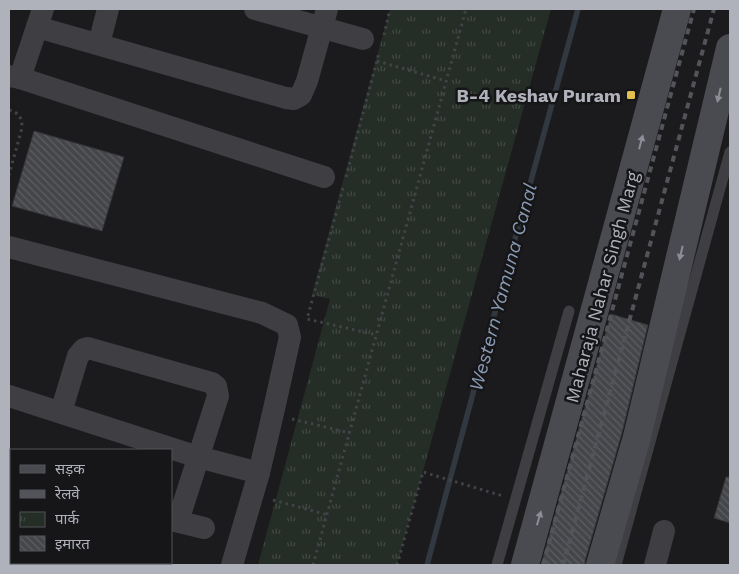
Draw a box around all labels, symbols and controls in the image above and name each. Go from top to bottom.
place label: B-4 Keshav Puram [456,85,621,106]
one-way arrow [715,88,723,103]
marker: B-4 Keshav Puram [625,89,637,101]
one-way arrow [637,134,645,150]
street label: Maharaja Nahar Singh Marg [561,169,643,405]
water label: Western Yamuna Canal [464,181,542,393]
one-way arrow [677,246,685,261]
legend [10,449,172,564]
text: सड़क [55,460,85,478]
text: रेलवे [54,485,80,503]
text: पार्क [55,510,79,528]
one-way arrow [535,511,543,526]
text: इमारत [55,535,90,553]

